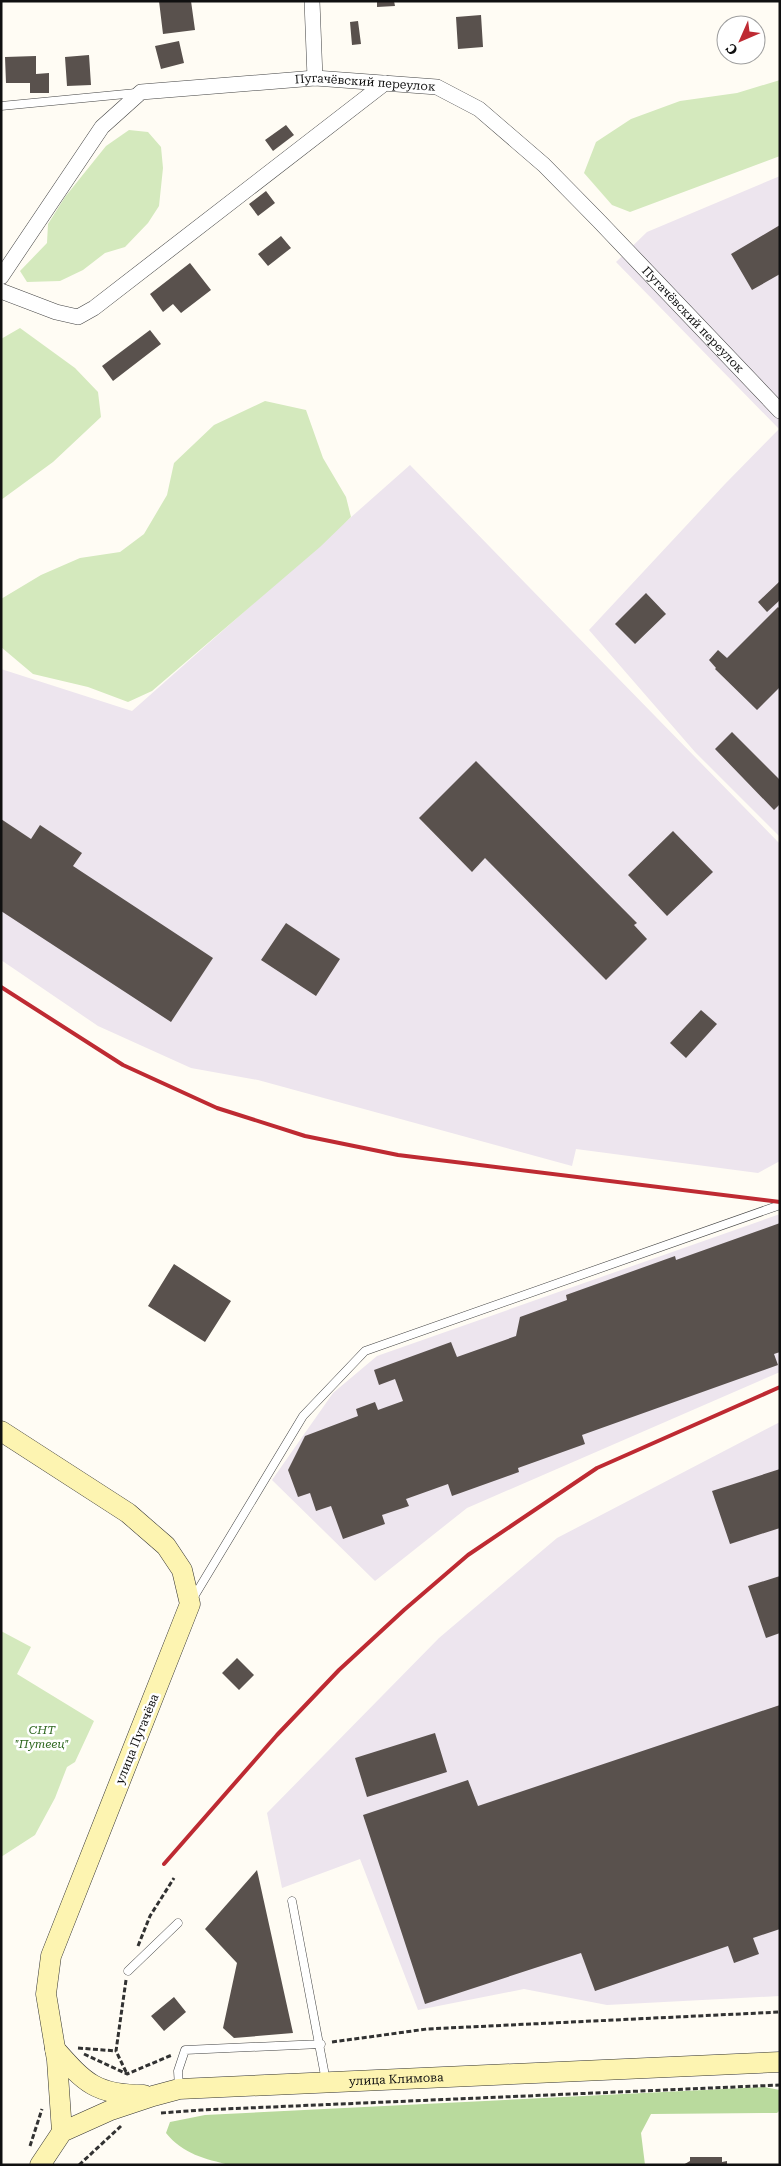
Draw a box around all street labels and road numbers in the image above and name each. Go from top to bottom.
street label: Пугачёвский переулок [294,71,436,94]
street label: Пугачёвский переулок [639,264,747,376]
street label: улица Пугачёва [113,1691,162,1786]
street label: улица Климова [349,2070,444,2088]

